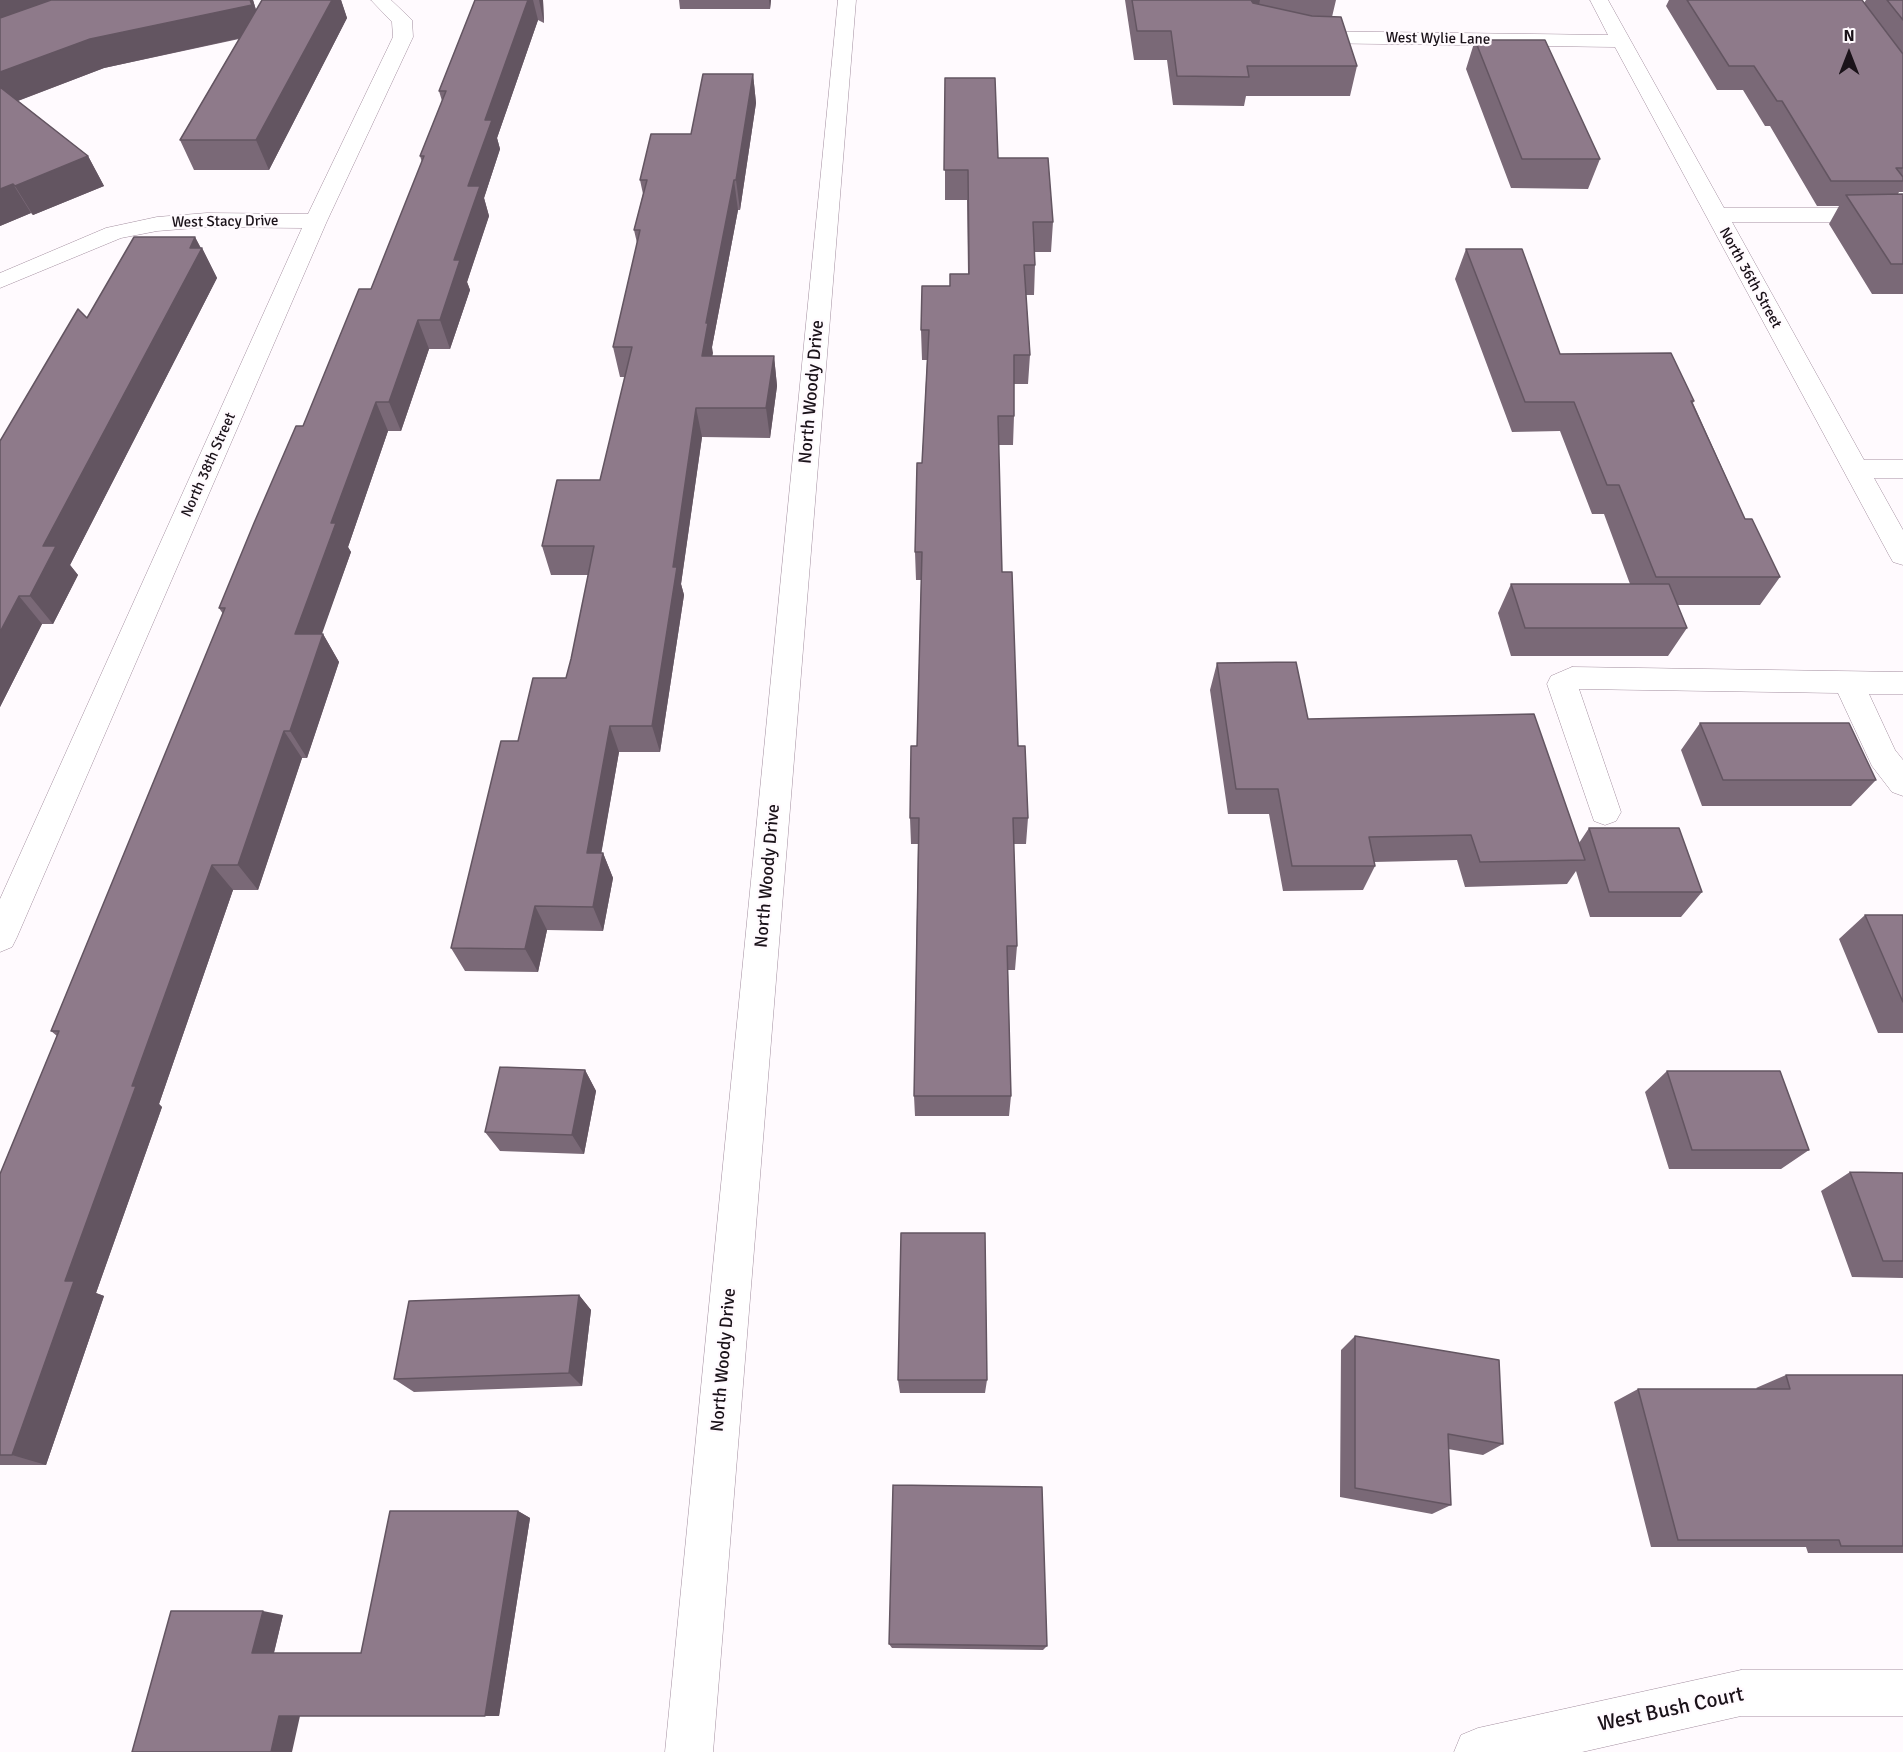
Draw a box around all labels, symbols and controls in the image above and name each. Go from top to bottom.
north arrow [1819,24,1879,84]
text: N [1843,26,1855,46]
street label: West Wylie Lane [1386,29,1490,49]
street label: West Stacy Drive [171,212,279,232]
street label: North 36th Street [1715,224,1785,332]
street label: North Woody Drive [795,319,829,465]
street label: North 38th Street [178,410,240,520]
street label: North Woody Drive [751,803,785,949]
street label: North Woody Drive [707,1287,741,1433]
street label: West Bush Court [1596,1682,1746,1738]

